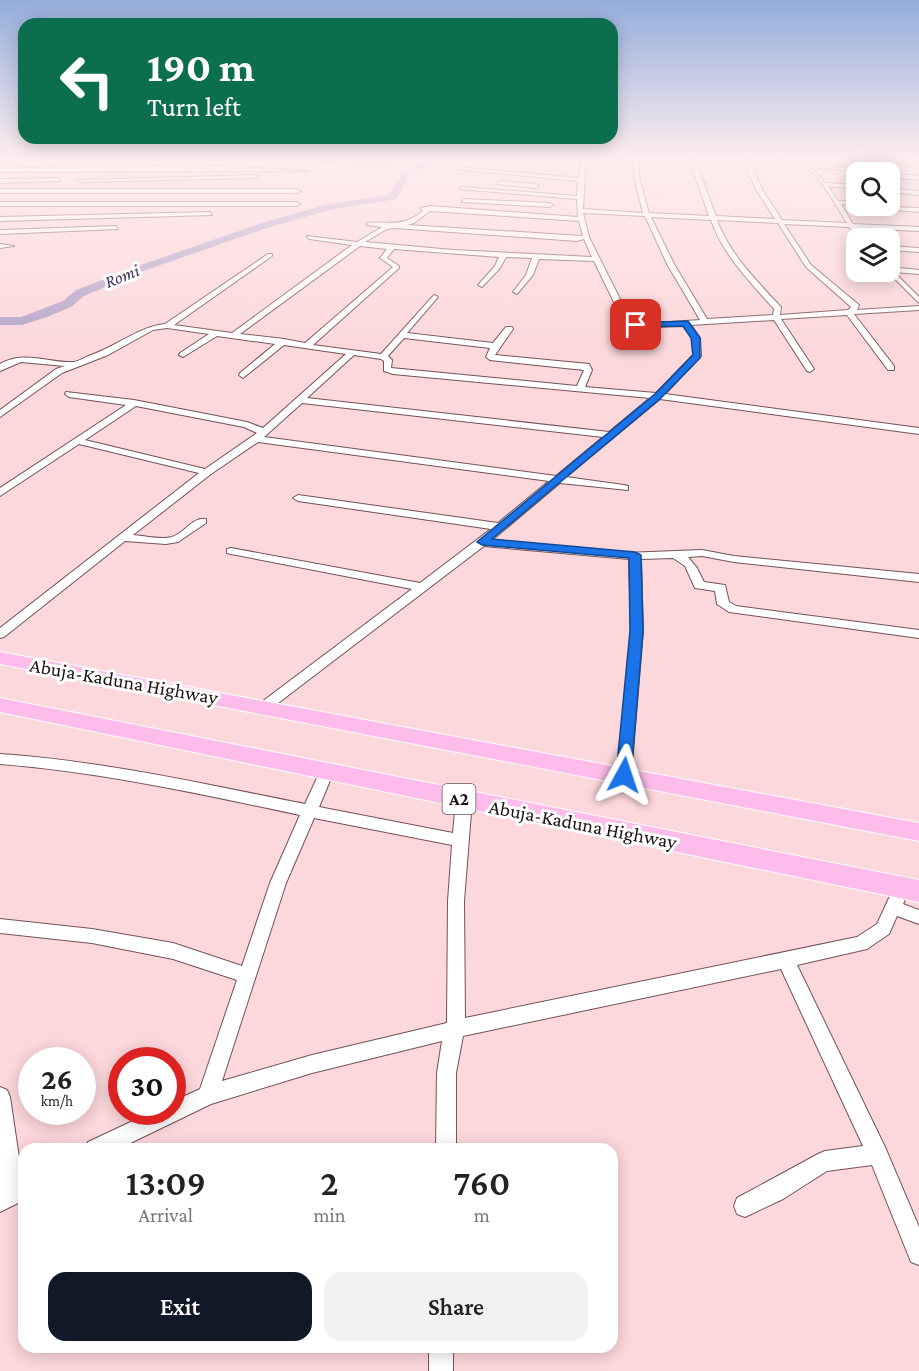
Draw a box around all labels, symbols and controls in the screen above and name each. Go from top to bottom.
icon: left [48,42,126,120]
text: 190 m [147,43,255,90]
text: Turn left [147,92,241,122]
map controls [846,162,900,282]
button: search [846,162,900,216]
button: layers [846,228,900,282]
water label: Romi [102,260,142,292]
pin [610,299,661,350]
icon: arrive [619,308,652,341]
street label: Abuja-Kaduna Highway [28,654,221,710]
position arrow [592,743,656,807]
road number: A2 [442,784,476,814]
street label: Abuja-Kaduna Highway [487,795,679,854]
speed limit sign: 30 [108,1047,186,1125]
text: 26 [41,1062,73,1095]
text: km/h [41,1093,73,1109]
text: 13:09 [126,1163,206,1203]
text: 2 [321,1163,338,1203]
text: 760 [453,1163,510,1203]
text: Arrival [139,1204,193,1226]
text: min [314,1204,346,1226]
text: m [474,1204,490,1226]
button: Exit [48,1272,312,1341]
button: Share [324,1272,588,1341]

